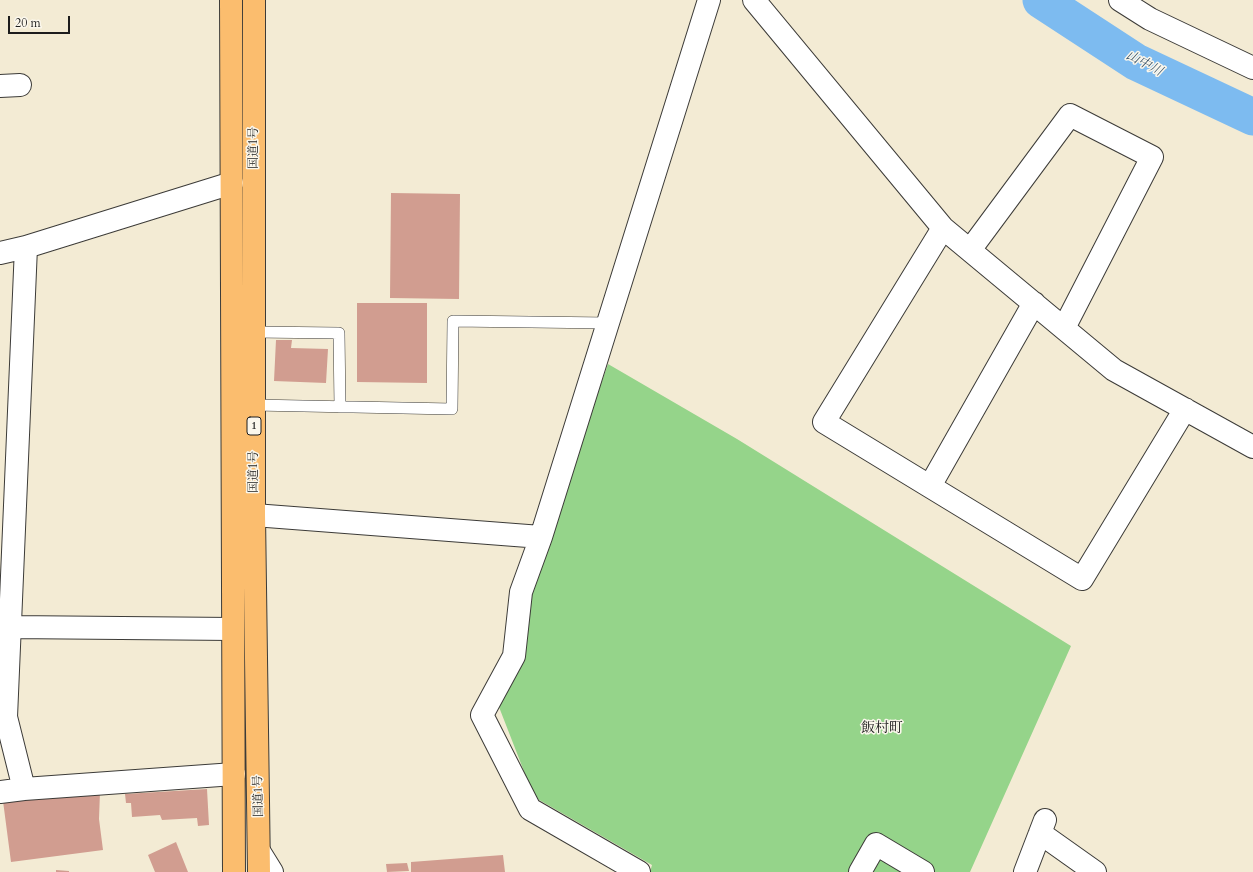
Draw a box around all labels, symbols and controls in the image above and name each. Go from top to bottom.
scale bar [10,8,72,34]
text: 20 m [15,15,41,31]
water label: 山中川 [1123,48,1165,80]
street label: 国道1号 [247,127,261,169]
road number: 1 [247,417,261,435]
street label: 国道1号 [247,451,261,493]
district label: 飯村町 [861,721,903,737]
street label: 国道1号 [251,775,267,817]

